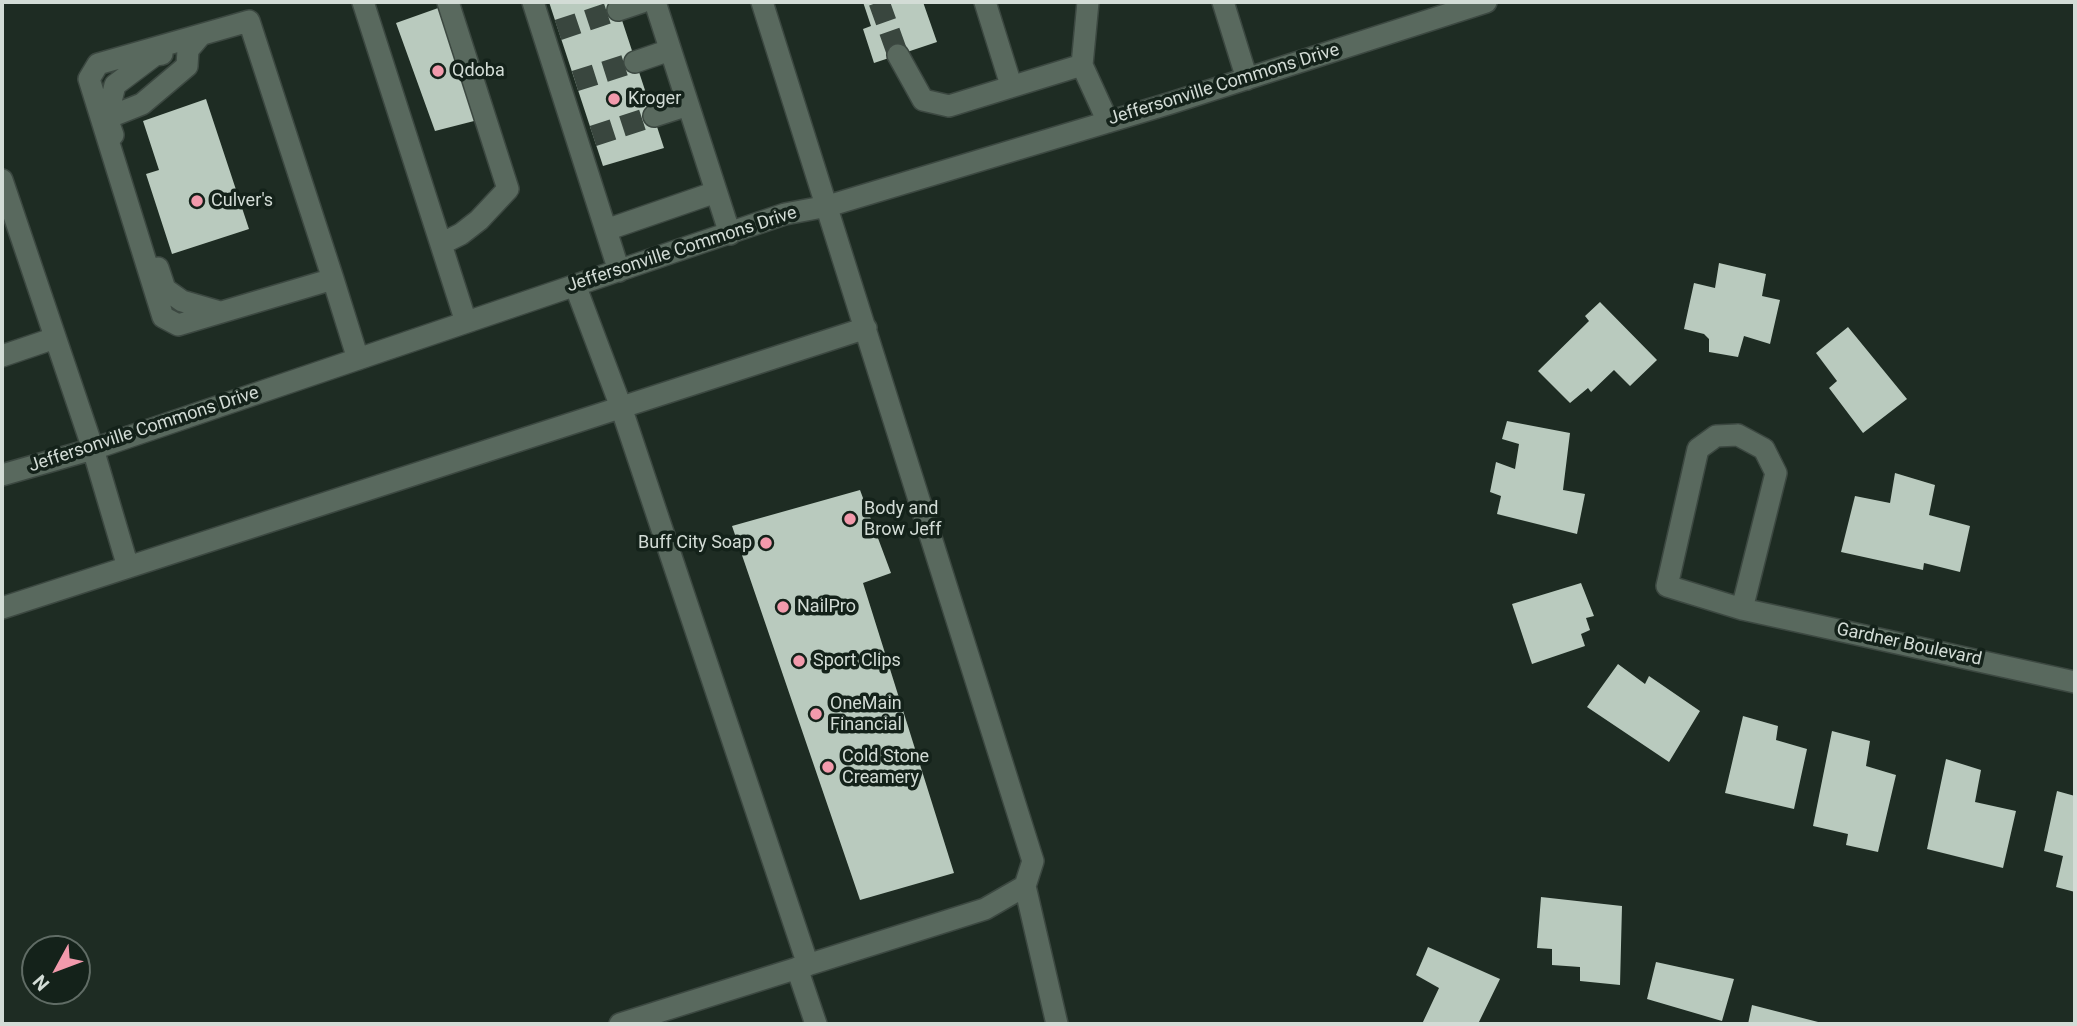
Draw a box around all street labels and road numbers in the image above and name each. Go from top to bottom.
street label: Jeffersonville Commons Drive [1106,39,1342,131]
street label: Jeffersonville Commons Drive [564,203,800,297]
street label: Jeffersonville Commons Drive [26,383,262,477]
street label: Gardner Boulevard [1834,619,1984,671]

